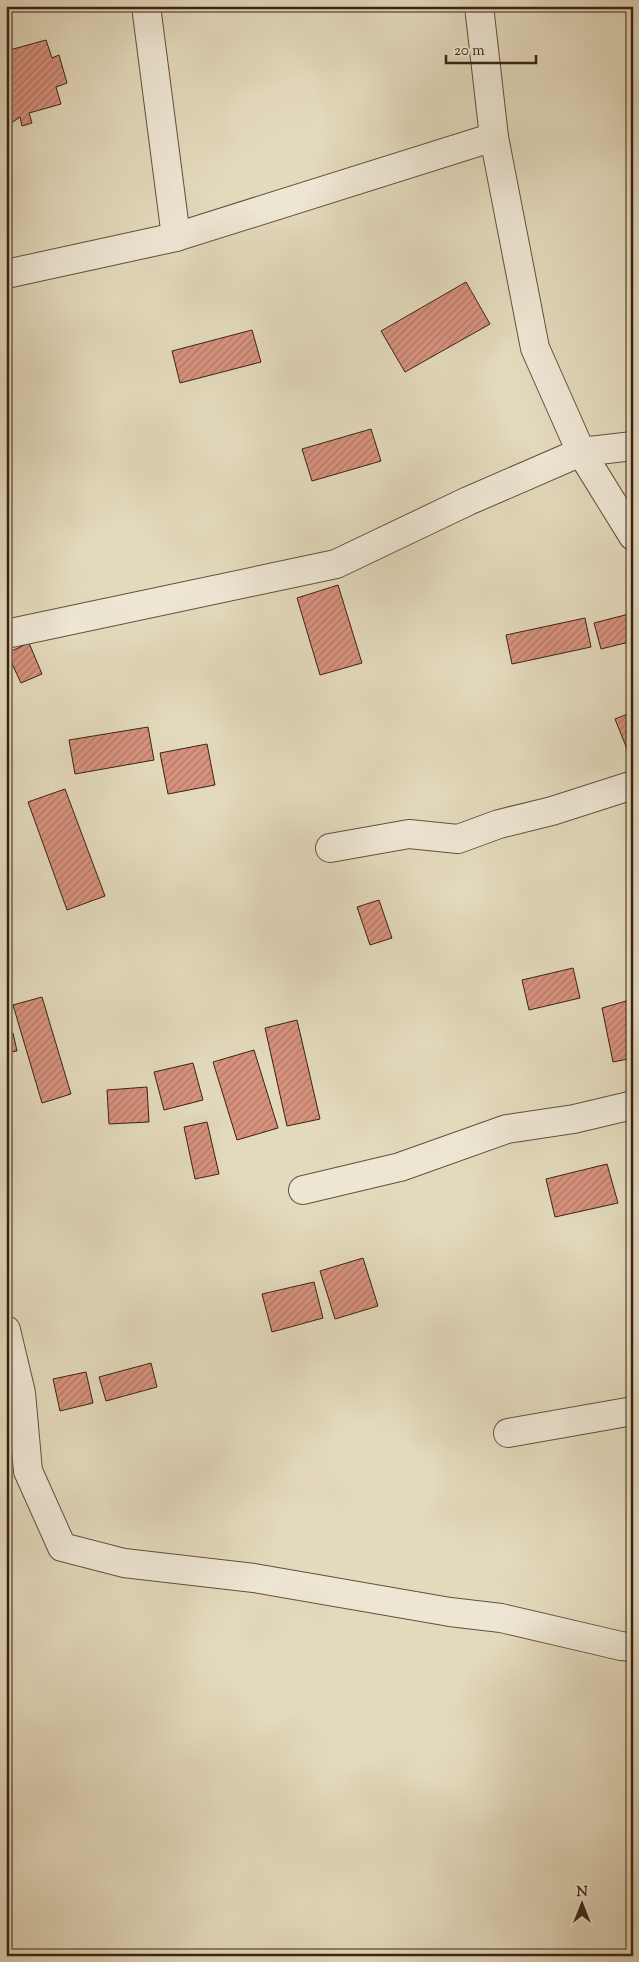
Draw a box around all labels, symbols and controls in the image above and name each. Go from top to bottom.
scale bar [446,32,536,64]
text: 20 m [454,41,485,62]
north arrow [556,1880,606,1930]
text: N [576,1883,588,1903]

